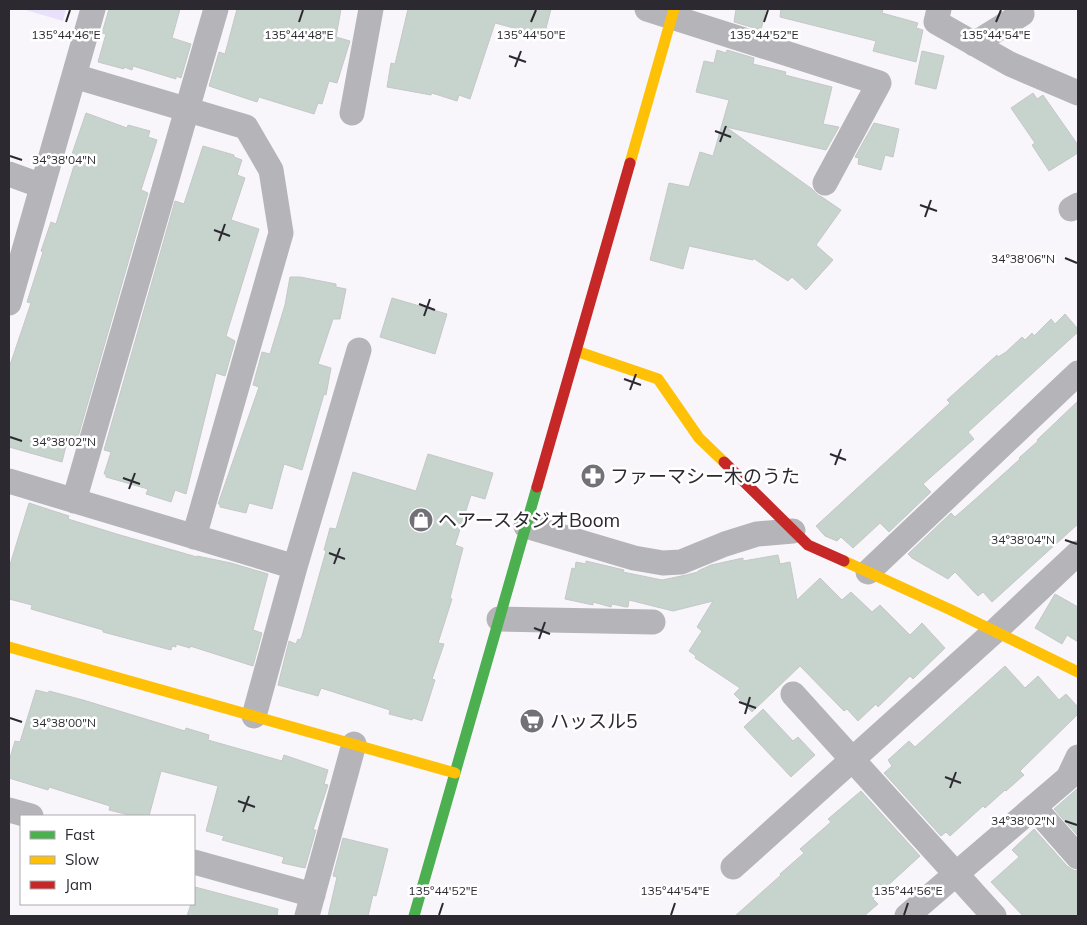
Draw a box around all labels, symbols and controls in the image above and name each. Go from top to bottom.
text: 135°44'46"E [31,27,101,42]
text: 135°44'48"E [264,27,334,42]
text: 135°44'50"E [496,27,566,42]
text: 135°44'52"E [729,27,799,42]
text: 135°44'54"E [961,27,1031,42]
text: 34°38'04"N [32,152,96,167]
text: 34°38'06"N [991,251,1055,266]
text: 34°38'02"N [32,434,96,449]
pharmacy icon: ファーマシー木のうた [580,463,606,489]
place label: ファーマシー木のうた [610,464,800,488]
shop icon: ヘアースタジオBoom [408,507,434,533]
place label: ヘアースタジオBoom [438,508,620,532]
text: 34°38'04"N [991,532,1055,547]
supermarket icon: ハッスル5 [519,708,545,734]
place label: ハッスル5 [550,709,637,733]
text: 34°38'00"N [32,715,96,730]
text: 34°38'02"N [991,813,1055,828]
legend [20,815,195,905]
text: Fast [65,825,95,844]
text: Slow [65,850,99,869]
text: Jam [65,875,92,894]
text: 135°44'52"E [408,883,478,898]
text: 135°44'54"E [640,883,710,898]
text: 135°44'56"E [873,883,943,898]

